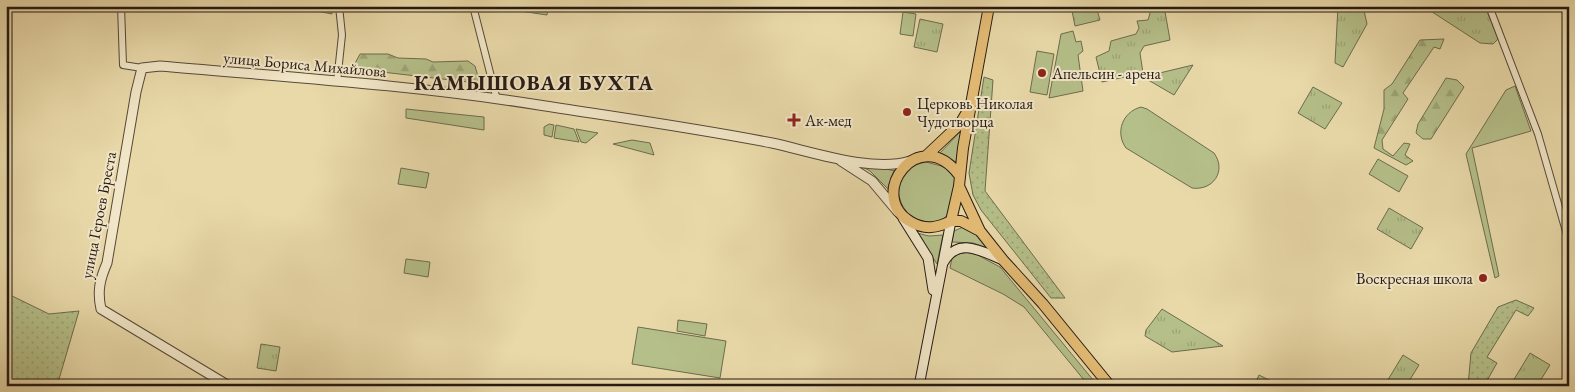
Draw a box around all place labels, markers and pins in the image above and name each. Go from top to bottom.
place label: Апельсин - арена [1051,63,1162,84]
marker: Апельсин - арена [1036,67,1048,79]
place label: Церковь Николая Чудотворца [917,93,1033,132]
marker: Церковь Николая Чудотворца [901,106,913,118]
place label: Ак-мед [804,110,852,131]
marker: Ак-мед [787,113,801,127]
place label: Воскресная школа [1356,268,1474,289]
marker: Воскресная школа [1477,272,1489,284]

